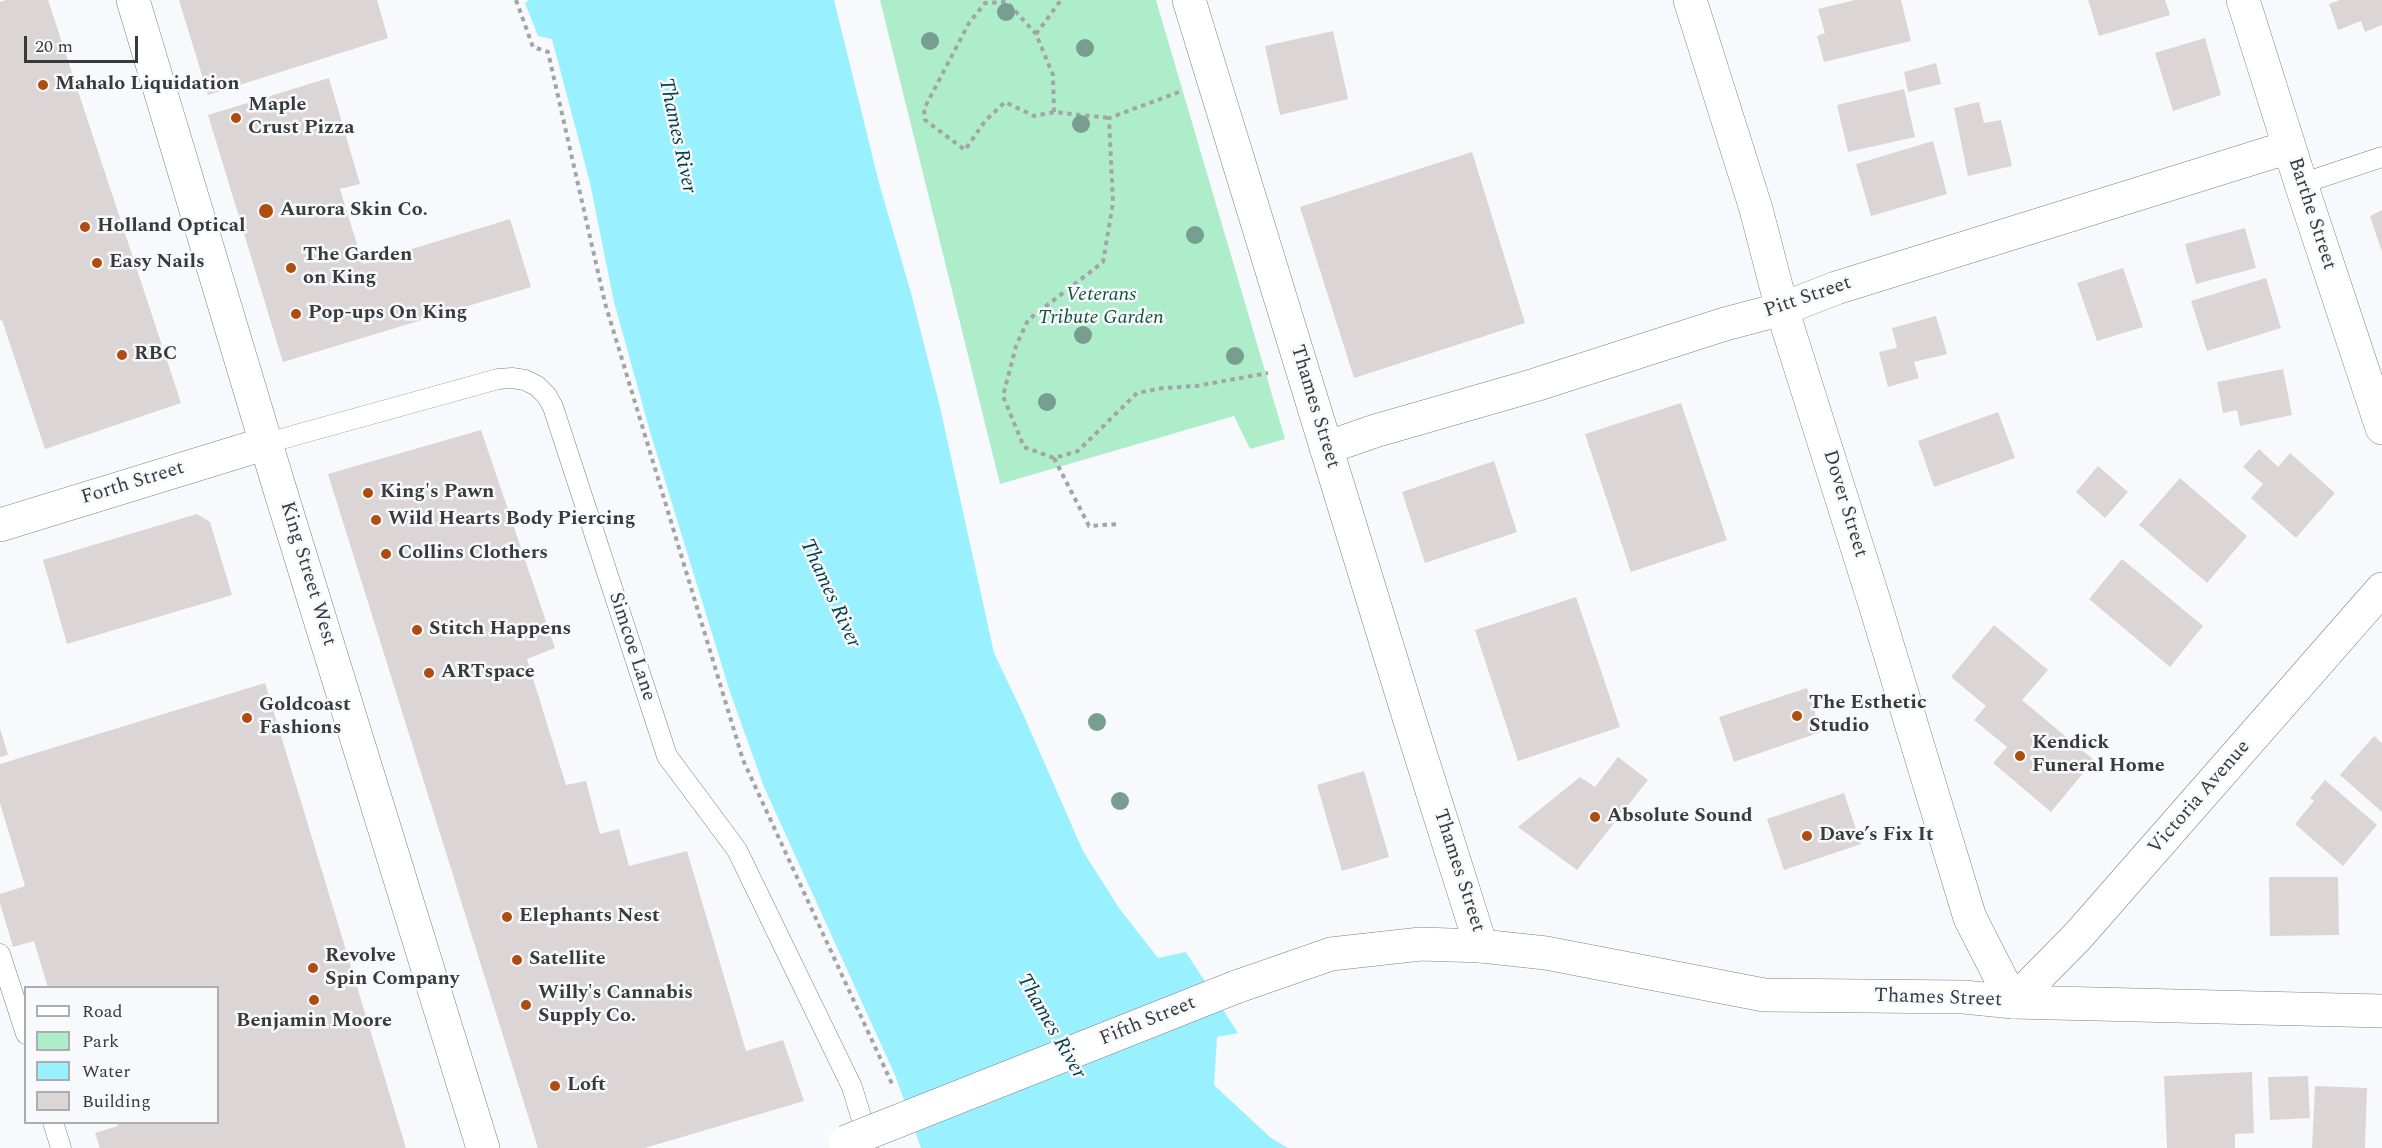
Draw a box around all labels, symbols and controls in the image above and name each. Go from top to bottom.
scale bar [27,24,141,62]
text: 20 m [35,33,73,60]
place label: Mahalo Liquidation [55,73,240,97]
water label: Thames River [651,76,701,196]
marker: Mahalo Liquidation [36,78,50,92]
place label: Maple Crust Pizza [248,94,354,141]
marker: Maple Crust Pizza [229,111,243,125]
street label: Barthe Street [2282,155,2340,273]
place label: Aurora Skin Co. [280,199,428,223]
marker: Aurora Skin Co. [257,202,275,220]
place label: Holland Optical [97,215,245,239]
marker: Holland Optical [78,220,92,234]
place label: The Garden on King [303,244,412,291]
place label: Easy Nails [109,251,205,275]
marker: Easy Nails [90,256,104,270]
marker: The Garden on King [284,261,298,275]
street label: Pitt Street [1761,272,1855,324]
park label: Veterans Tribute Garden [1038,284,1164,331]
place label: Pop-ups On King [308,302,467,326]
marker: Pop-ups On King [289,307,303,321]
street label: Thames Street [1284,342,1344,472]
place label: RBC [134,343,177,367]
marker: RBC [115,348,129,362]
street label: Dover Street [1816,447,1872,561]
street label: Forth Street [79,457,187,511]
place label: King's Pawn [380,481,494,505]
marker: King's Pawn [361,486,375,500]
street label: King Street West [274,499,340,649]
place label: Wild Hearts Body Piercing [388,508,635,532]
marker: Wild Hearts Body Piercing [369,513,383,527]
water label: Thames River [793,536,865,652]
place label: Collins Clothers [398,542,548,566]
marker: Collins Clothers [379,547,393,561]
street label: Simcoe Lane [602,590,660,704]
place label: Stitch Happens [429,618,571,642]
marker: Stitch Happens [410,623,424,637]
place label: ARTspace [441,661,535,685]
marker: ARTspace [422,666,436,680]
place label: The Esthetic Studio [1809,692,1927,739]
place label: Goldcoast Fashions [259,694,351,741]
marker: The Esthetic Studio [1790,709,1804,723]
marker: Goldcoast Fashions [240,711,254,725]
place label: Kendick Funeral Home [2032,732,2165,779]
street label: Victoria Avenue [2144,736,2256,860]
marker: Kendick Funeral Home [2013,749,2027,763]
place label: Absolute Sound [1607,805,1753,829]
street label: Thames Street [1427,807,1489,935]
marker: Absolute Sound [1588,810,1602,824]
place label: Dave’s Fix It [1819,824,1934,848]
marker: Dave’s Fix It [1800,829,1814,843]
place label: Elephants Nest [519,905,660,929]
marker: Elephants Nest [500,910,514,924]
place label: Revolve Spin Company [325,945,459,992]
place label: Satellite [529,948,606,972]
marker: Satellite [510,953,524,967]
marker: Revolve Spin Company [306,961,320,975]
water label: Thames River [1010,970,1090,1084]
place label: Willy's Cannabis Supply Co. [538,982,693,1029]
street label: Thames Street [1874,985,2002,1013]
legend [24,986,219,1124]
street label: Fifth Street [1097,992,1199,1052]
marker: Benjamin Moore [307,993,321,1007]
text: Road [82,998,123,1025]
marker: Willy's Cannabis Supply Co. [519,998,533,1012]
place label: Benjamin Moore [236,1010,392,1034]
text: Park [82,1028,119,1055]
text: Water [82,1058,130,1085]
place label: Loft [567,1074,606,1098]
marker: Loft [548,1079,562,1093]
text: Building [82,1088,151,1115]

